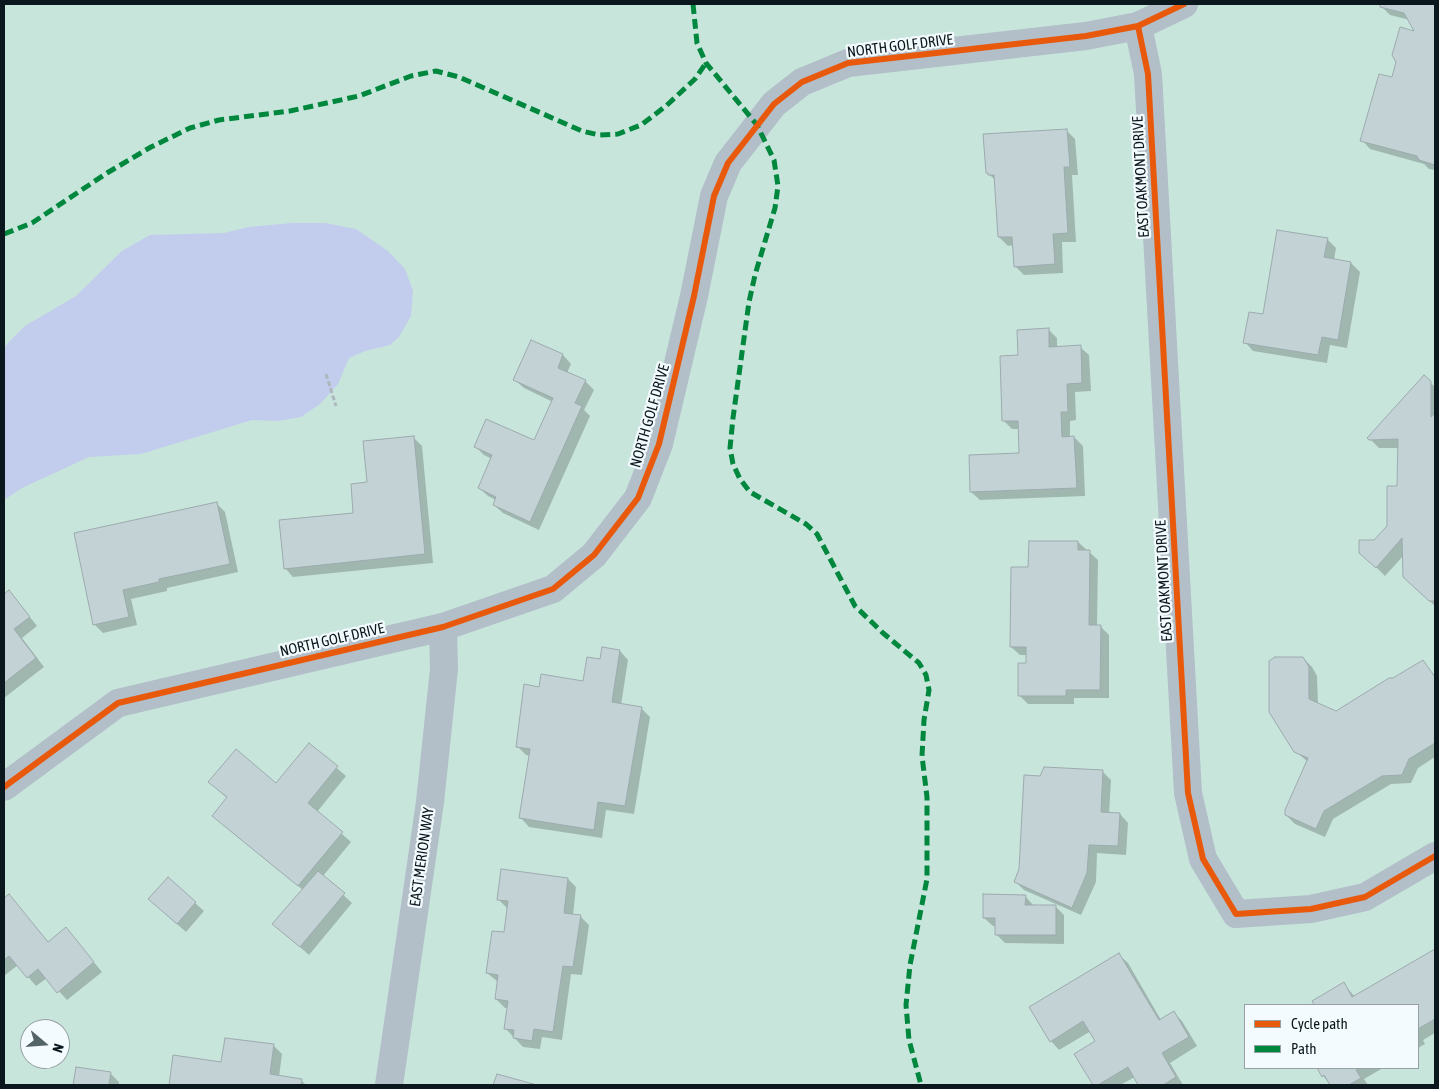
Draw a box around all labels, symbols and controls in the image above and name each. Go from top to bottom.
street label: NORTH GOLF DRIVE [846,31,954,61]
street label: EAST OAKMONT DRIVE [1129,116,1153,238]
street label: NORTH GOLF DRIVE [627,362,673,470]
street label: EAST OAKMONT DRIVE [1152,520,1176,642]
street label: NORTH GOLF DRIVE [278,619,386,661]
street label: EAST MERION WAY [406,806,438,908]
legend [1244,1004,1419,1069]
text: Cycle path [1291,1015,1348,1032]
north arrow [20,1019,70,1069]
text: Path [1291,1040,1317,1057]
text: N [49,1042,67,1055]

